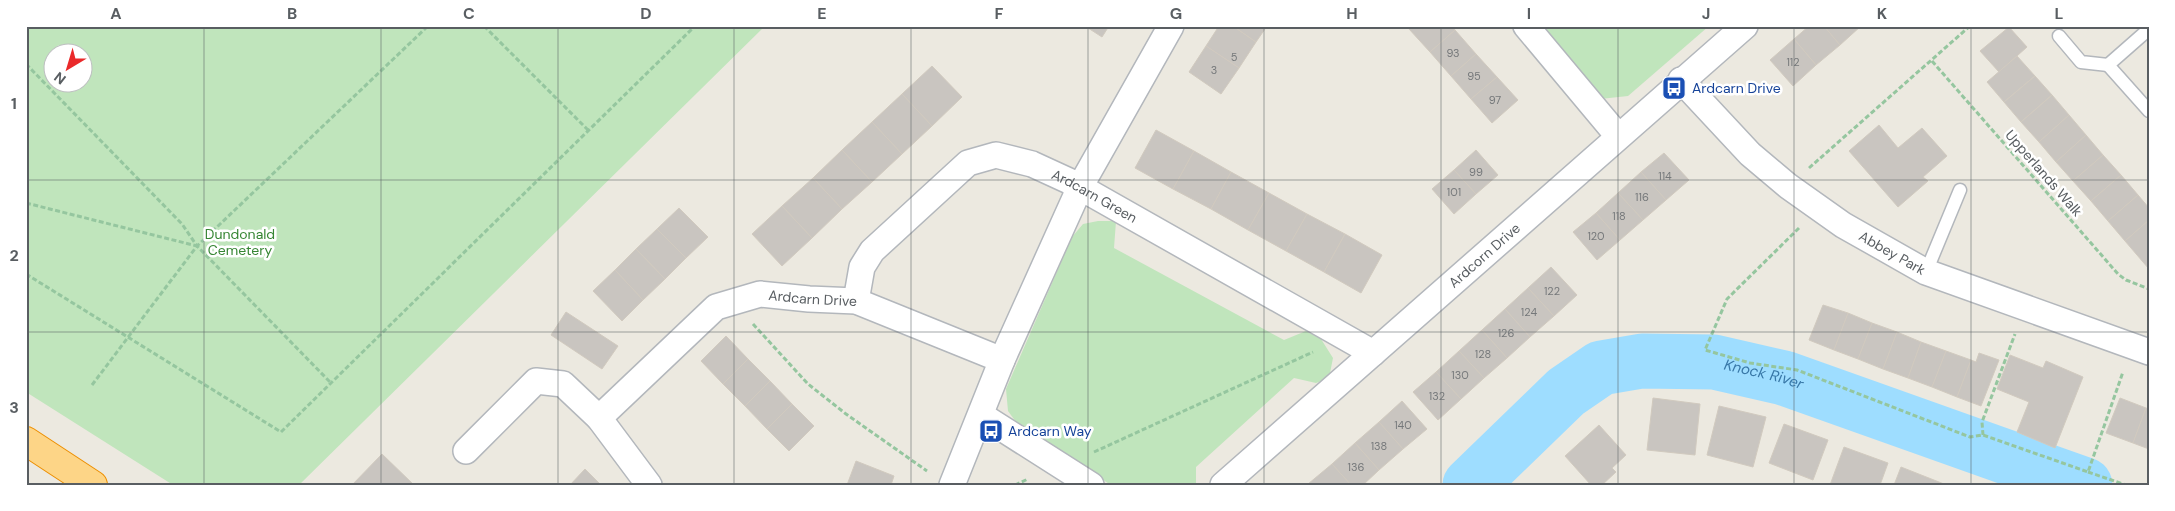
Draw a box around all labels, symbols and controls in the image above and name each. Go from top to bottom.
text: A [110,3,122,24]
text: B [287,3,297,24]
text: C [463,3,475,24]
text: D [640,3,652,24]
text: E [817,3,827,24]
text: F [995,3,1004,24]
text: G [1170,3,1182,24]
text: H [1346,3,1358,24]
text: I [1527,3,1531,24]
text: J [1702,3,1710,24]
text: K [1877,3,1888,24]
text: L [2055,3,2064,24]
north arrow [42,42,92,92]
house number: 93 [1446,46,1460,60]
house number: 5 [1231,50,1238,64]
house number: 112 [1786,55,1800,69]
house number: 3 [1211,63,1217,77]
text: N [50,68,70,88]
house number: 95 [1467,69,1481,83]
bus stop icon: Ardcarn Drive [1661,75,1687,101]
place label: Ardcarn Drive [1692,79,1781,97]
text: 1 [11,93,17,114]
house number: 97 [1489,93,1501,107]
street label: Upperlands Walk [2002,126,2086,220]
street label: Ardcarn Green [1049,165,1140,227]
house number: 99 [1469,165,1483,179]
house number: 114 [1658,169,1672,183]
house number: 101 [1447,185,1461,199]
house number: 116 [1635,190,1649,204]
house number: 118 [1612,209,1626,223]
street label: Ardcorn Drive [1445,219,1524,292]
park label: Dundonald Cemetery [205,225,275,259]
street label: Abbey Park [1856,227,1929,279]
house number: 120 [1587,229,1605,243]
text: 2 [9,245,19,266]
house number: 122 [1544,284,1560,298]
street label: Ardcarn Drive [767,286,857,310]
house number: 124 [1521,305,1537,319]
house number: 126 [1498,326,1514,340]
house number: 128 [1475,347,1491,361]
water label: Knock River [1722,355,1807,394]
house number: 130 [1451,368,1469,382]
house number: 132 [1429,389,1445,403]
text: 3 [9,397,19,418]
bus stop icon: Ardcarn Way [978,418,1004,444]
house number: 140 [1394,418,1412,432]
place label: Ardcarn Way [1008,422,1092,440]
house number: 138 [1371,439,1387,453]
house number: 136 [1348,460,1365,474]

